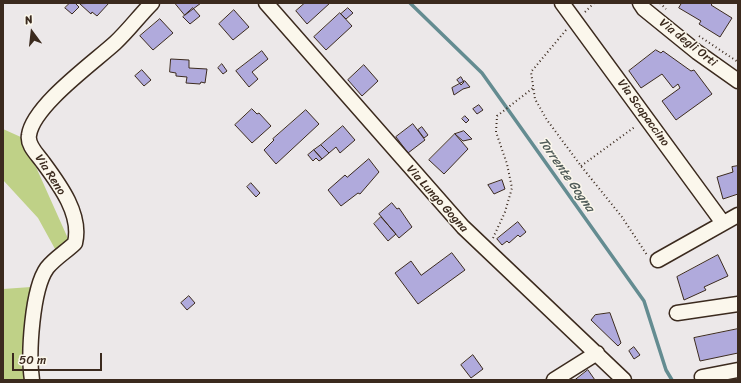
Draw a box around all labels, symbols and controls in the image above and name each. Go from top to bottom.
text: N [23,10,35,30]
north arrow [12,12,52,52]
street label: Via degli Orti [656,16,720,70]
street label: Via Scapaccino [614,77,672,149]
water label: Torrente Gogna [535,135,597,215]
street label: Via Reno [32,152,68,198]
street label: Via Lungo Gogna [403,162,471,236]
scale bar [14,345,104,371]
text: 50 m [19,349,46,371]

